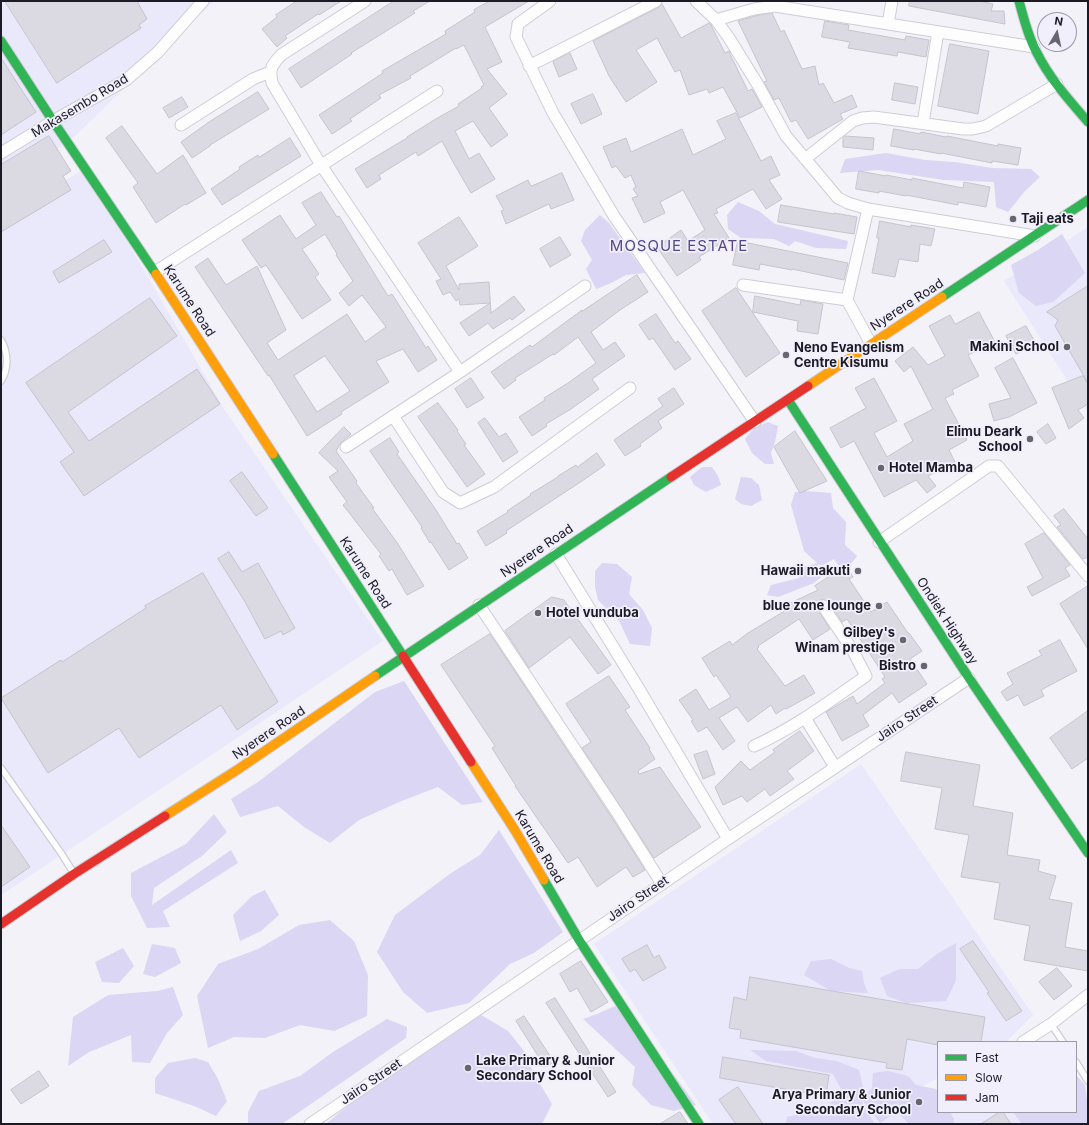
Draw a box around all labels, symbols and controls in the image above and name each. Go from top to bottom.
north arrow [1037,12,1077,52]
text: N [1053,14,1064,29]
street label: Makasembo Road [29,71,131,141]
place label: Taji eats [1021,211,1074,227]
marker: Taji eats [1008,214,1018,224]
district label: MOSQUE ESTATE [610,237,748,255]
street label: Karume Road [160,262,218,340]
street label: Nyerere Road [868,276,946,334]
place label: Makini School [970,339,1059,355]
place label: Neno Evangelism Centre Kisumu [794,340,904,371]
marker: Makini School [1062,342,1072,352]
marker: Neno Evangelism Centre Kisumu [781,350,791,360]
place label: Elimu Deark School [946,424,1022,455]
marker: Elimu Deark School [1025,434,1035,444]
place label: Hotel Mamba [889,460,973,476]
marker: Hotel Mamba [876,463,886,473]
street label: Nyerere Road [498,521,576,581]
street label: Karume Road [336,534,394,612]
place label: Hawaii makuti [761,563,850,579]
marker: Hawaii makuti [853,566,863,576]
street label: Ondiek Highway [913,575,981,667]
place label: blue zone lounge [763,598,871,614]
marker: blue zone lounge [874,601,884,611]
place label: Hotel vunduba [546,605,639,621]
marker: Hotel vunduba [533,608,543,618]
place label: Gilbey's Winam prestige [795,625,895,656]
marker: Gilbey's Winam prestige [898,635,908,645]
place label: Bistro [879,658,916,674]
marker: Bistro [919,661,929,671]
street label: Jairo Street [873,693,941,745]
street label: Nyerere Road [230,703,308,763]
street label: Karume Road [511,808,567,886]
street label: Jairo Street [604,873,672,925]
legend [937,1041,1077,1113]
text: Fast [975,1050,999,1065]
place label: Lake Primary & Junior Secondary School [476,1053,615,1084]
street label: Jairo Street [337,1056,405,1108]
marker: Lake Primary & Junior Secondary School [463,1063,473,1073]
text: Slow [975,1070,1002,1085]
place label: Arya Primary & Junior Secondary School [772,1087,911,1118]
text: Jam [975,1090,999,1105]
marker: Arya Primary & Junior Secondary School [914,1097,924,1107]

